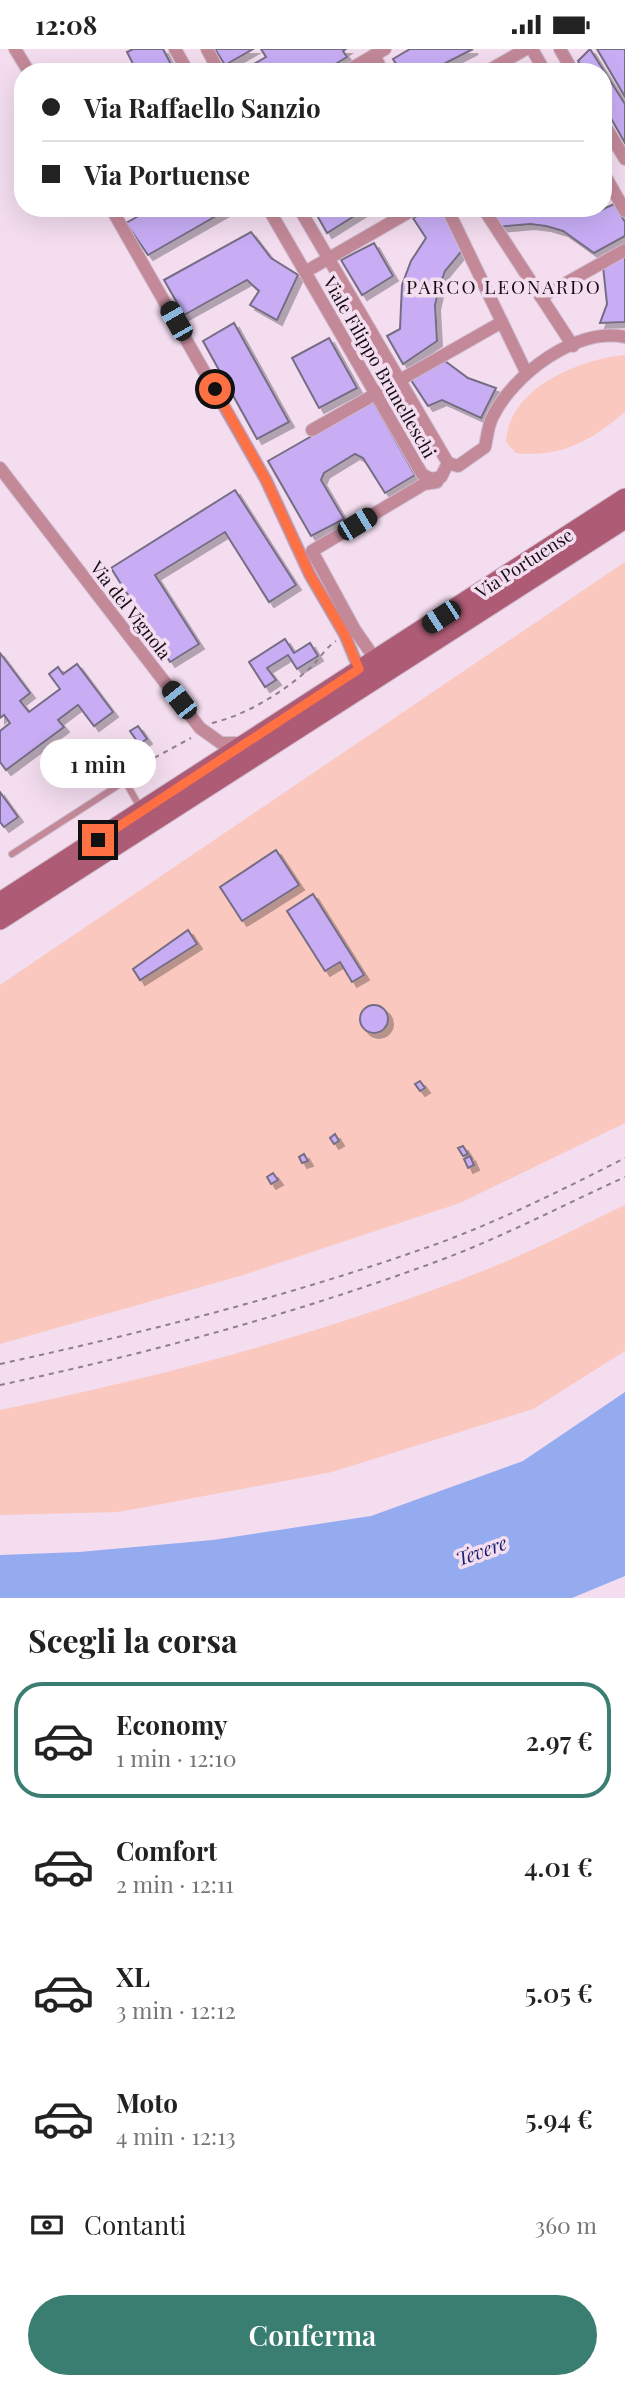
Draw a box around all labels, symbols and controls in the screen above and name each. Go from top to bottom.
text: 12:08 [35,7,97,42]
text: Via Raffaello Sanzio [84,90,321,125]
text: Via Portuense [84,157,250,192]
street label: Viale Filippo Brunelleschi [318,271,442,462]
district label: PARCO LEONARDO [406,273,602,299]
car [157,298,196,344]
route start [199,373,231,405]
car [334,504,381,544]
street label: Via Portuense [470,523,577,604]
street label: Via del Vignola [85,555,177,664]
car [418,597,465,637]
car [158,677,201,723]
callout: 1 min [40,739,156,787]
text: 1 min [70,748,126,779]
route end [82,824,114,856]
water label: Tevere [452,1529,510,1571]
text: Scegli la corsa [28,1618,238,1661]
text: Economy [116,1707,227,1742]
icon: car [32,1709,95,1772]
text: 2.97 € [526,1723,593,1758]
text: 1 min · 12:10 [116,1742,237,1773]
text: Comfort [116,1833,217,1868]
icon: car [32,1835,95,1898]
text: 4.01 € [524,1849,593,1884]
text: 2 min · 12:11 [116,1868,234,1899]
text: XL [116,1959,150,1994]
icon: car [32,1961,95,2024]
text: 5.05 € [525,1975,593,2010]
text: 3 min · 12:12 [116,1994,236,2025]
text: Moto [116,2085,178,2120]
icon: car [32,2087,95,2150]
text: 5.94 € [525,2101,593,2136]
text: 4 min · 12:13 [116,2120,236,2151]
icon: cash [28,2206,66,2244]
text: Contanti [84,2207,186,2242]
text: 360 m [535,2209,597,2240]
button: Conferma [28,2295,597,2375]

